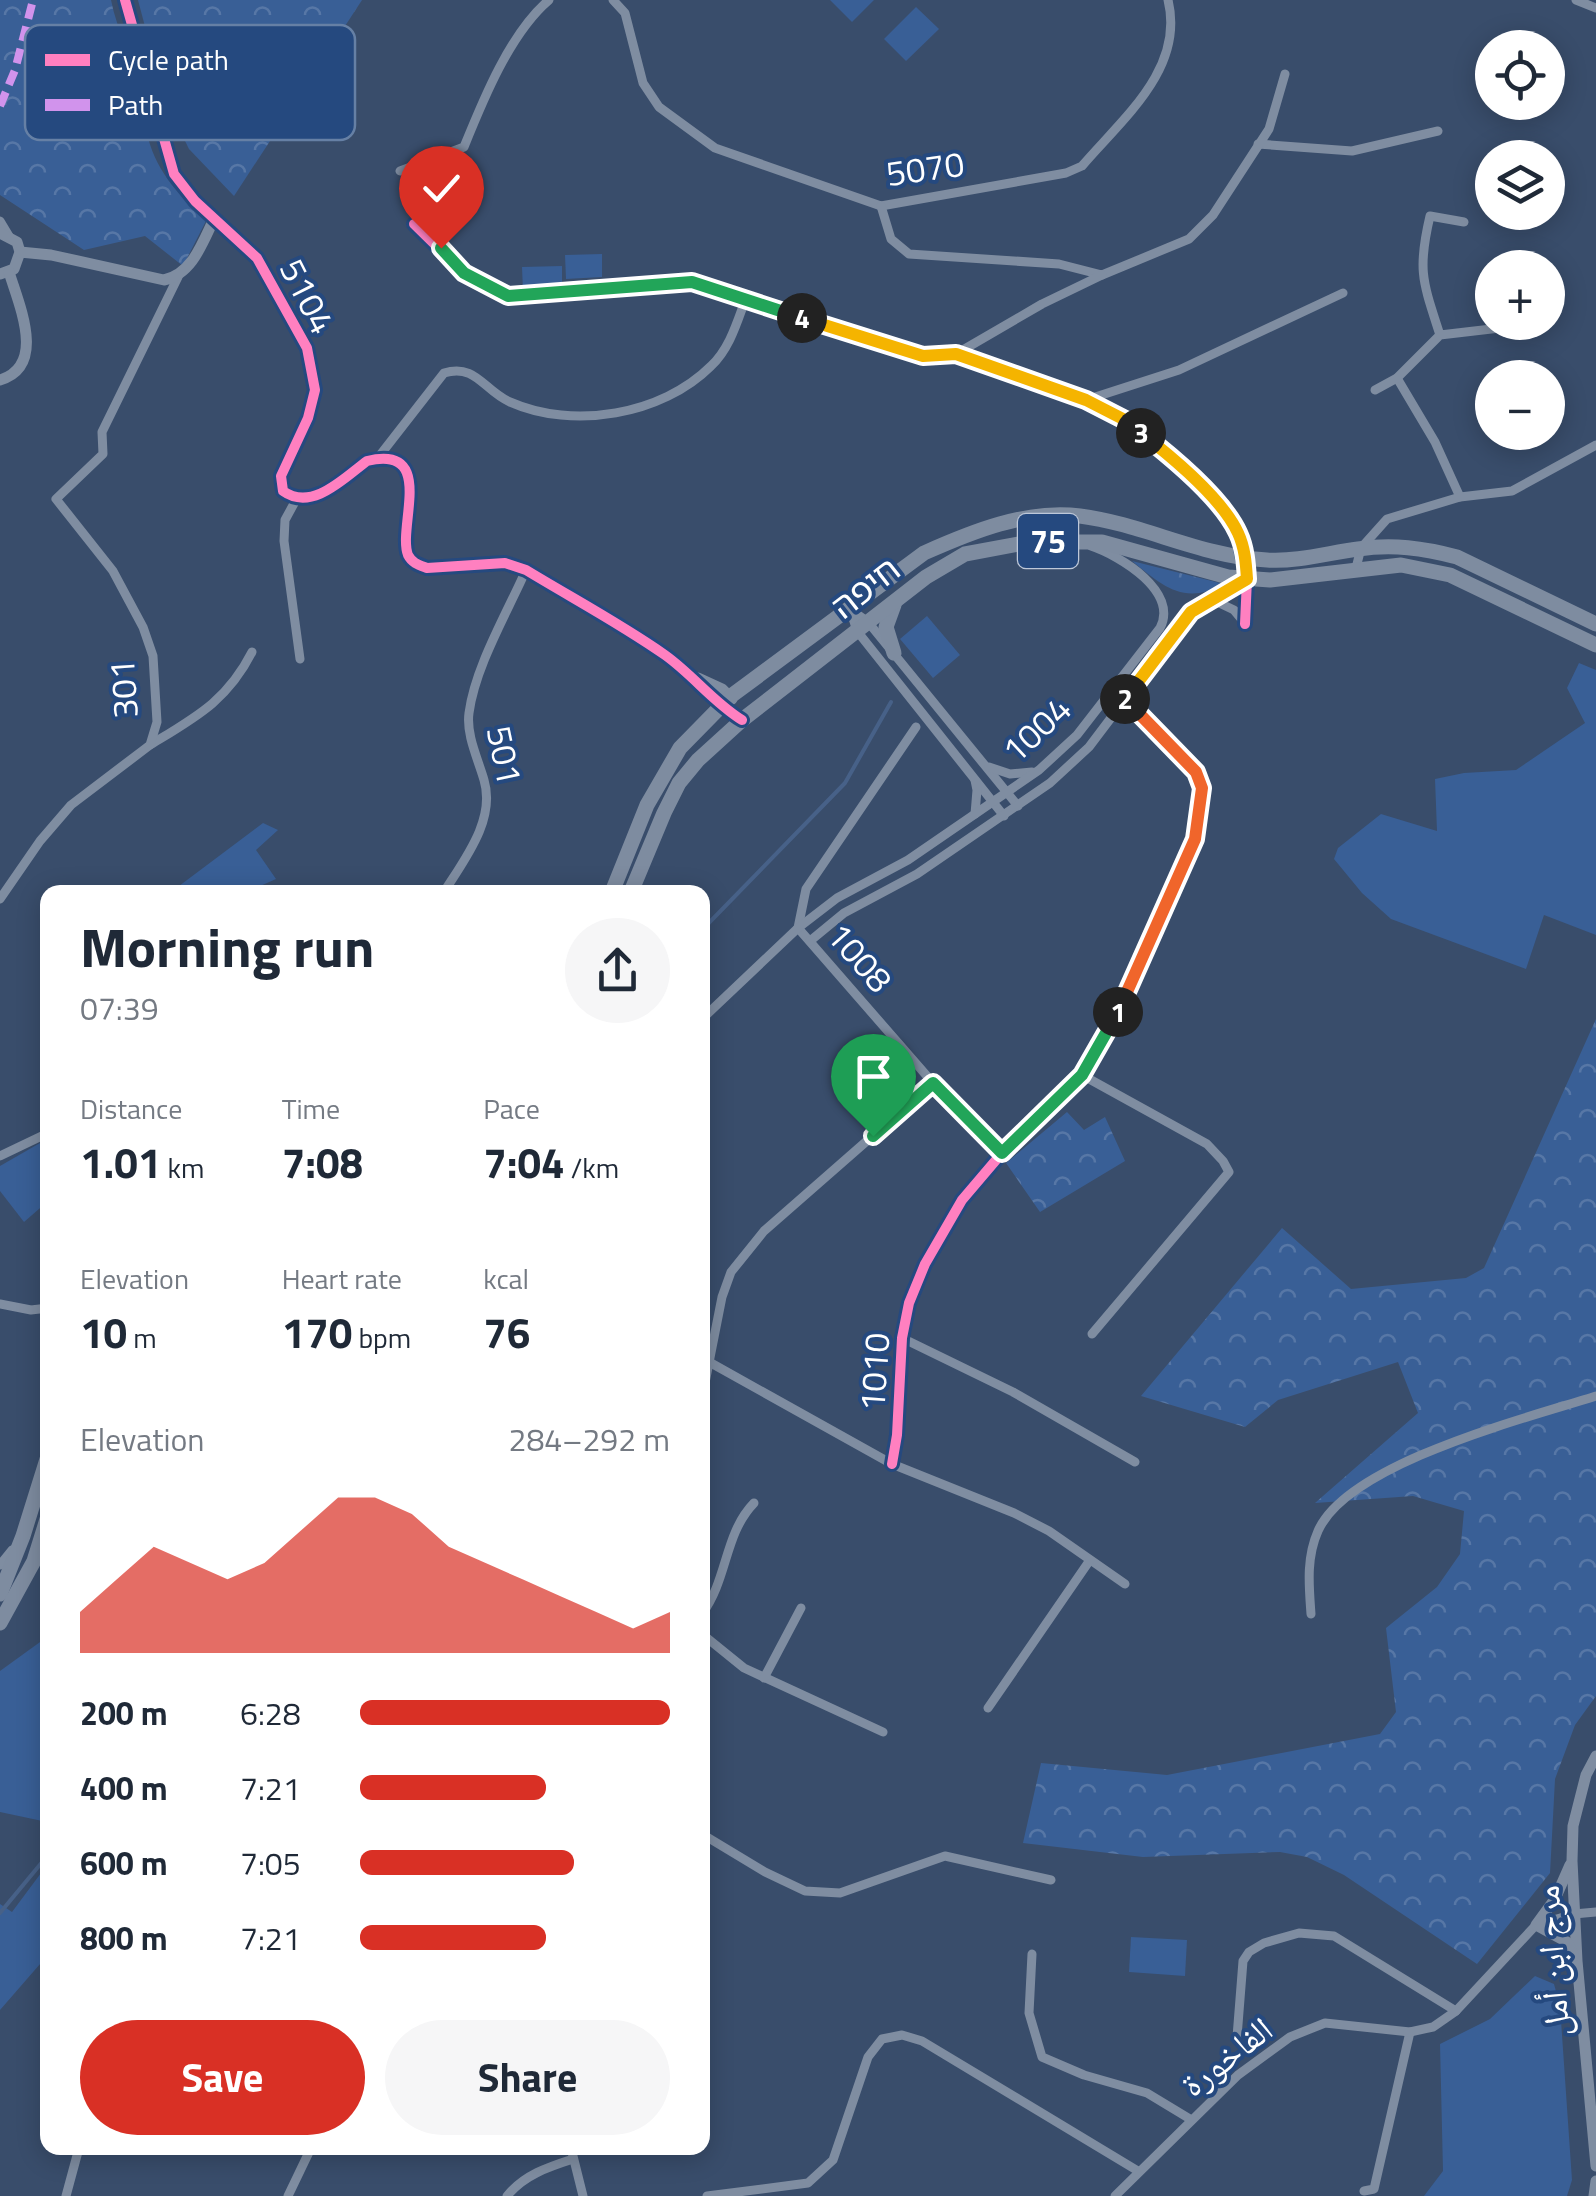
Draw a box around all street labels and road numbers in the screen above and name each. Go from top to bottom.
street label: 5070 [882,136,968,200]
street label: 5104 [266,249,350,343]
road number: 75 [1018,514,1078,568]
street label: חיפה [819,542,911,632]
street label: 301 [94,658,152,720]
street label: 1004 [989,683,1083,775]
street label: 501 [472,721,538,789]
street label: 1008 [814,910,906,1004]
street label: 1010 [844,1331,904,1413]
street label: مرج ابن أمل [1519,1884,1583,2038]
street label: الفاخورة [1168,2003,1284,2109]

